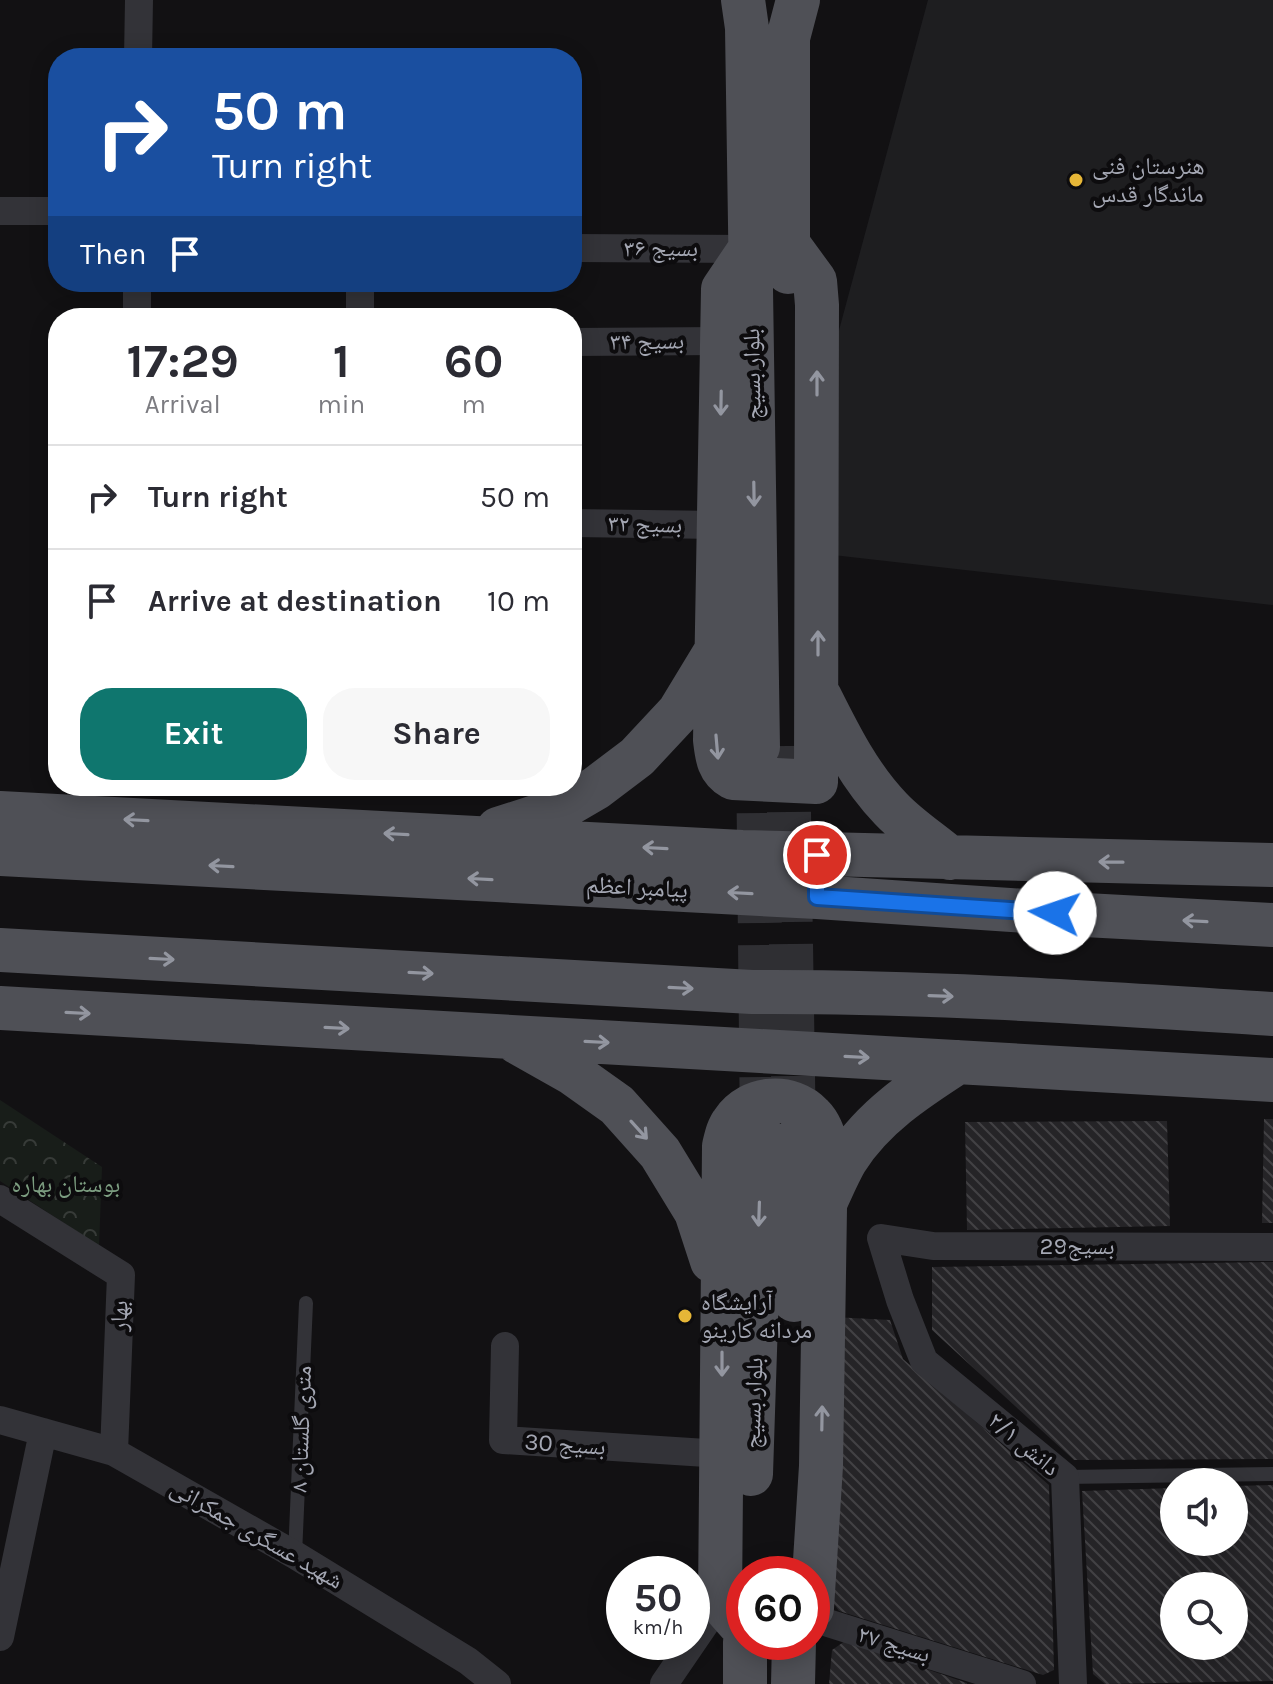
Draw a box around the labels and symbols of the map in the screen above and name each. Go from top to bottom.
place label: هنرستان فنی ماندگار قدس [1092,152,1205,208]
marker: هنرستان فنی ماندگار قدس [1067,171,1085,189]
street label: بسیج ۳۶ [624,234,698,263]
street label: بسیج ۳۴ [610,326,684,357]
street label: بلوار بسیج [737,328,768,420]
one-way arrow [809,370,825,397]
one-way arrow [713,389,729,416]
one-way arrow [746,480,761,507]
street label: بسیج ۳۲ [608,509,682,540]
one-way arrow [810,630,826,657]
one-way arrow [709,733,724,760]
one-way arrow [123,812,150,827]
pin [783,821,851,889]
one-way arrow [383,826,410,841]
one-way arrow [642,840,669,855]
one-way arrow [1098,854,1125,869]
one-way arrow [208,858,235,873]
street label: پیامبر اعظم [585,870,689,906]
one-way arrow [467,871,494,886]
position arrow [1013,871,1097,955]
one-way arrow [727,885,754,900]
one-way arrow [1182,913,1209,928]
one-way arrow [148,952,175,967]
one-way arrow [407,966,434,981]
one-way arrow [667,981,694,996]
one-way arrow [927,989,954,1004]
one-way arrow [64,1006,91,1021]
one-way arrow [323,1020,350,1035]
one-way arrow [583,1035,610,1050]
one-way arrow [843,1049,870,1064]
one-way arrow [630,1120,649,1140]
park label: بوستان بهاره [12,1170,120,1198]
one-way arrow [752,1200,767,1227]
street label: بسیج29 [1040,1232,1114,1261]
place label: آرایشگاه مردانه کارینو [701,1288,812,1344]
street label: بهار [104,1300,134,1333]
marker: آرایشگاه مردانه کارینو [676,1307,694,1325]
one-way arrow [714,1350,730,1377]
street label: بلوار بسیج [737,1357,770,1449]
street label: ۸ متری گلستان [285,1365,317,1493]
one-way arrow [814,1405,830,1432]
street label: دانش ۲/۱ [983,1406,1065,1482]
street label: بسیج 30 [523,1427,607,1462]
street label: شهید عسگری جمکرانی [166,1473,348,1595]
speed limit sign: 60 [726,1556,830,1660]
street label: بسیج ۲۷ [854,1620,934,1669]

